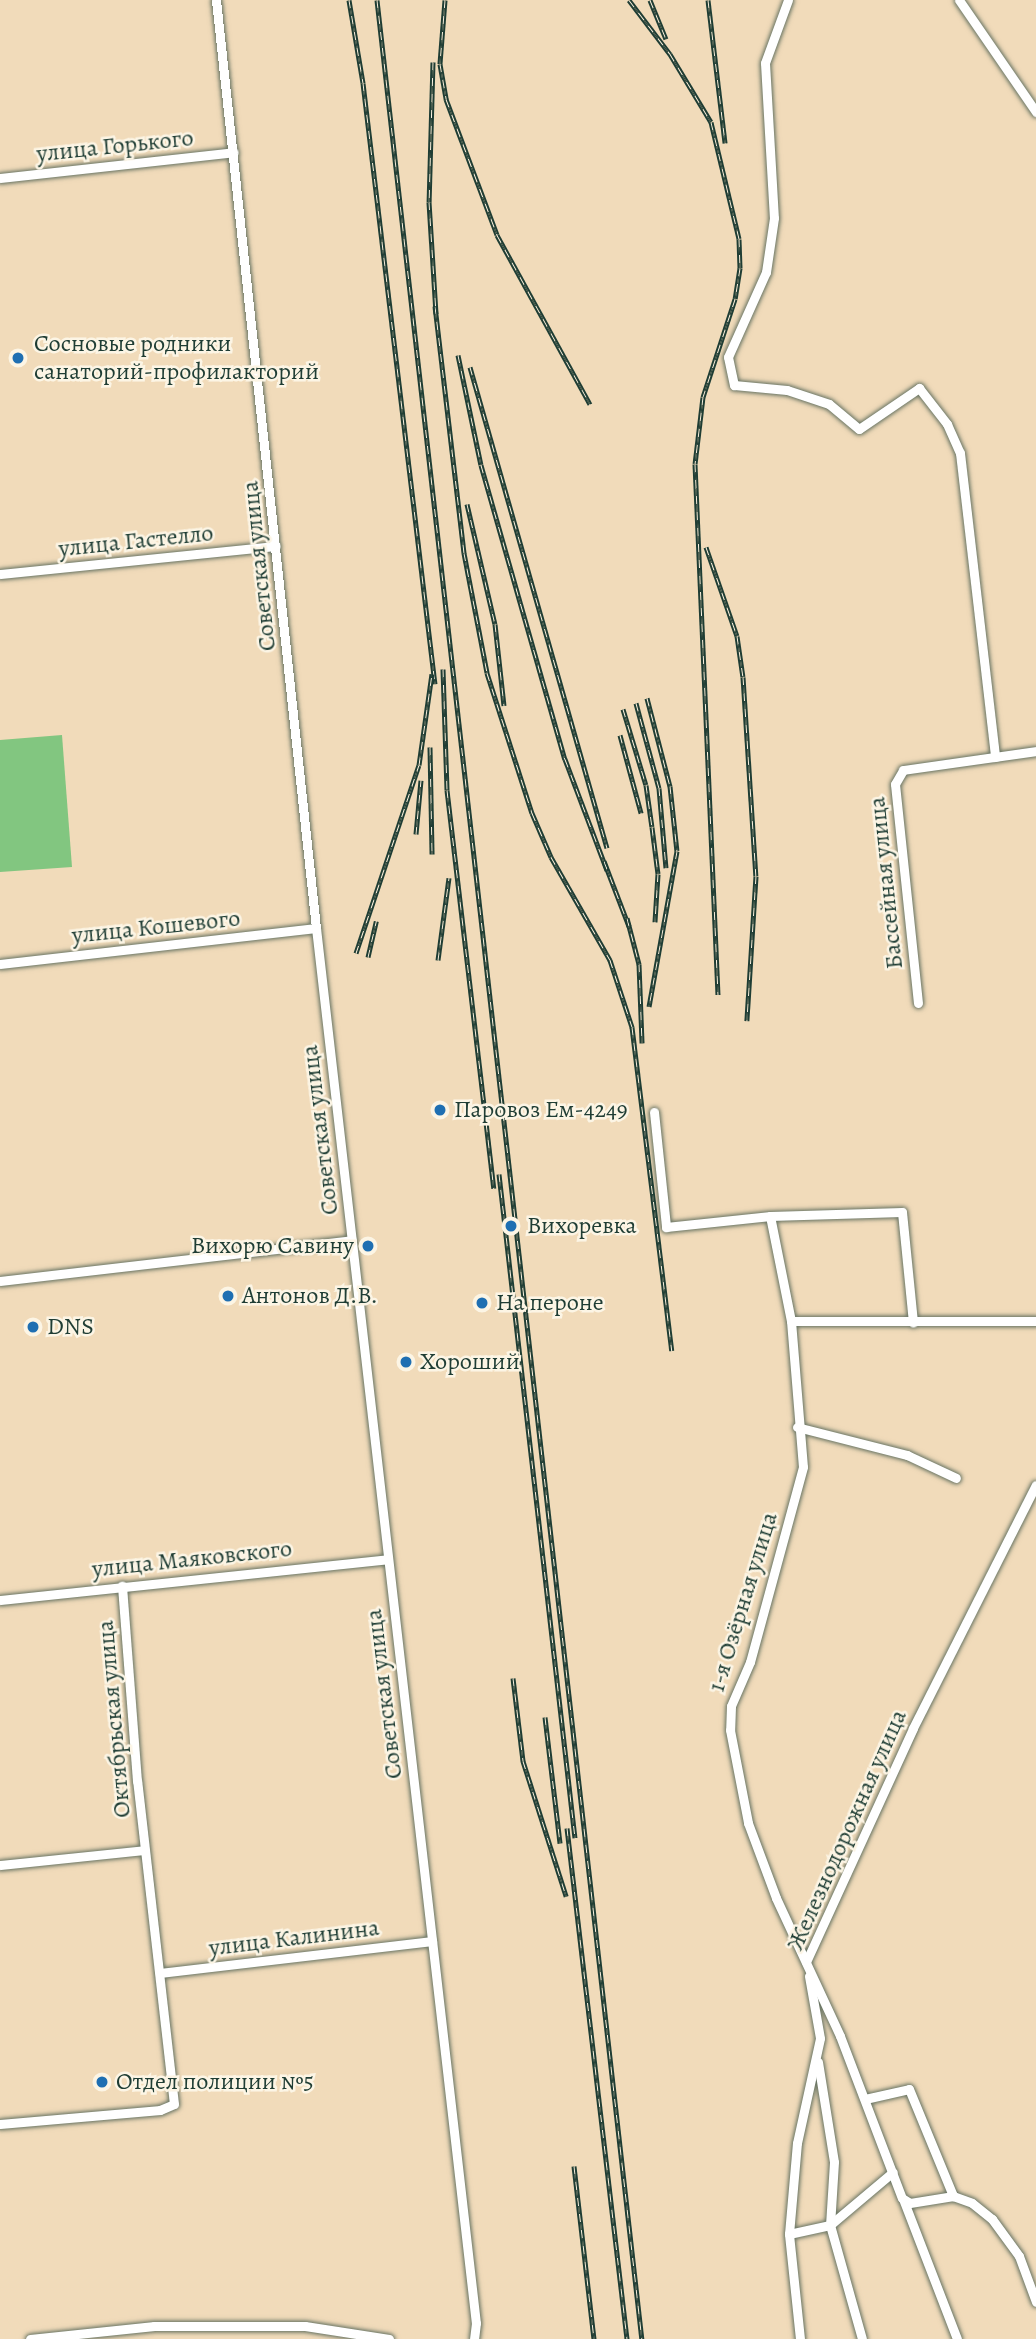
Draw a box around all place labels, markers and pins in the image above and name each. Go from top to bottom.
place label: Сосновые родники санаторий-профилакторий [34,330,319,386]
marker: Сосновые родники санаторий-профилакторий [8,348,28,368]
place label: Паровоз Ем-4249 [454,1096,628,1124]
marker: Паровоз Ем-4249 [432,1102,448,1118]
place label: Вихоревка [527,1212,637,1240]
marker: Вихоревка [501,1216,521,1236]
place label: Вихорю Савину [191,1232,354,1260]
marker: Вихорю Савину [360,1238,376,1254]
place label: Антонов Д.В. [242,1282,378,1310]
marker: Антонов Д.В. [220,1288,236,1304]
place label: На пероне [496,1289,604,1317]
marker: На пероне [474,1295,490,1311]
place label: DNS [47,1313,94,1341]
marker: DNS [25,1319,41,1335]
place label: Хороший [420,1348,520,1376]
marker: Хороший [398,1354,414,1370]
place label: Отдел полиции №5 [116,2068,314,2096]
marker: Отдел полиции №5 [94,2074,110,2090]

